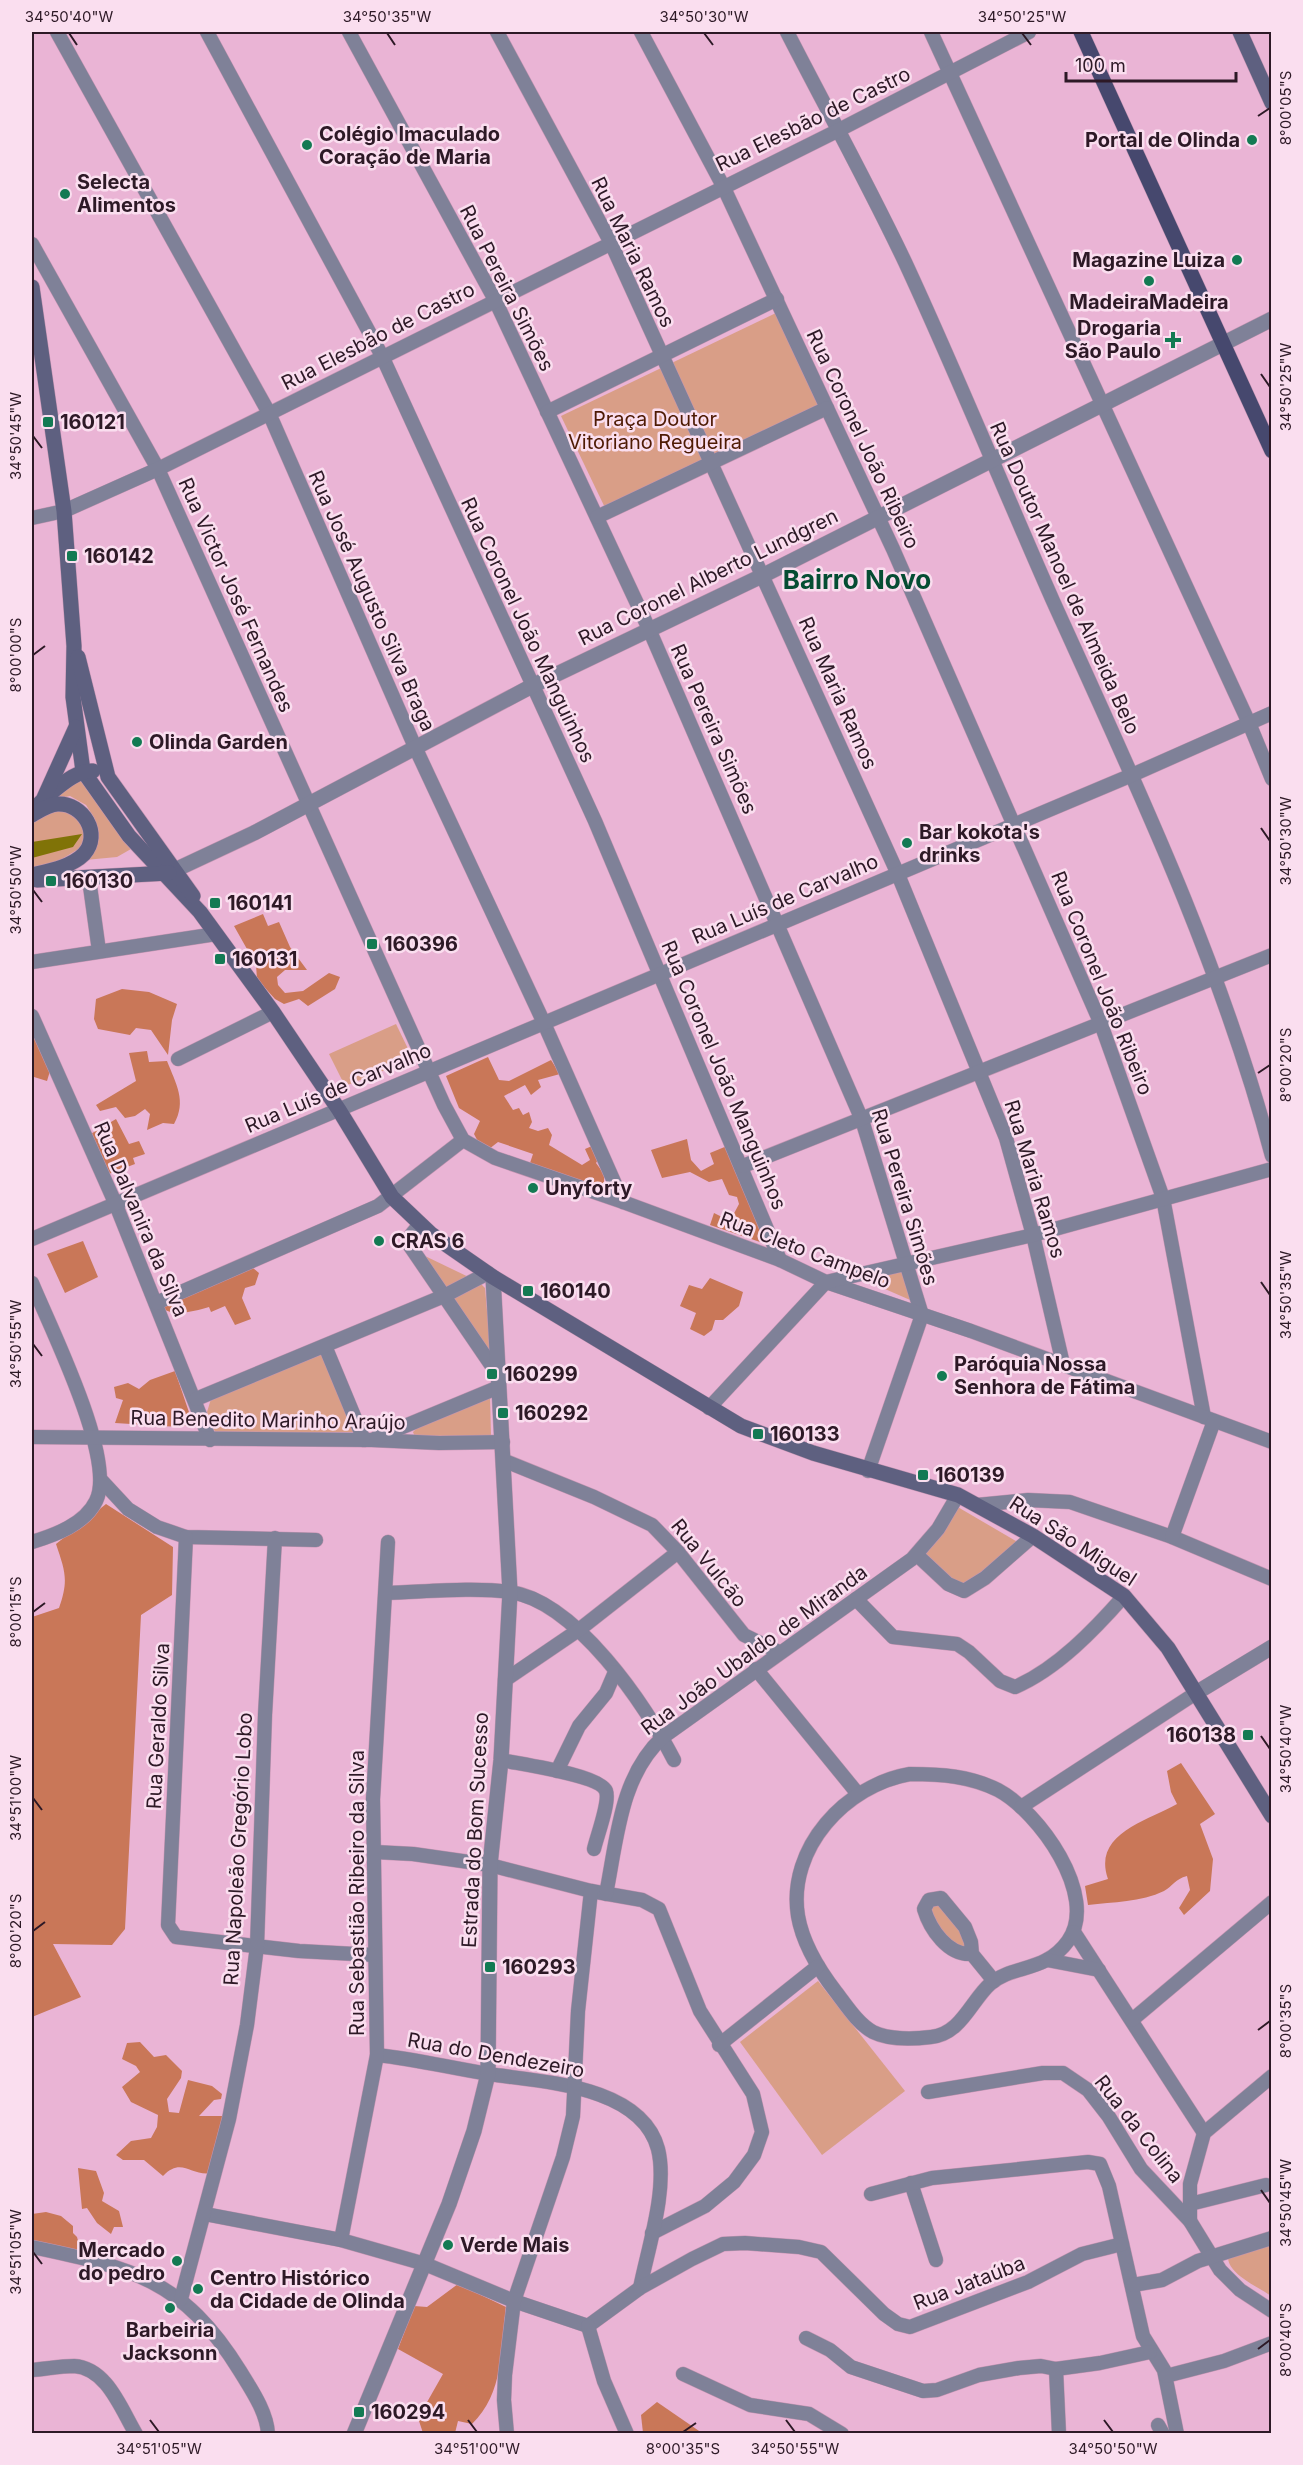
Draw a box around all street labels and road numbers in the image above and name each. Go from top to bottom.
street label: Rua Elesbão de Castro [712,61,914,177]
street label: Rua Maria Ramos [586,173,680,331]
street label: Rua Pereira Simões [455,201,559,375]
street label: Rua Elesbão de Castro [277,277,479,395]
street label: Rua Coronel João Ribeiro [802,325,924,553]
street label: Rua Doutor Manoel de Almeida Belo [985,418,1145,738]
street label: Rua José Augusto Silva Braga [303,467,441,735]
street label: Rua Victor José Fernandes [173,474,299,716]
street label: Rua Coronel João Manguinhos [456,494,600,766]
street label: Rua Coronel Alberto Lundgren [574,504,842,650]
street label: Rua Maria Ramos [794,613,882,773]
street label: Rua Pereira Simões [666,640,762,818]
street label: Rua Luís de Carvalho [688,849,882,949]
street label: Rua Coronel João Ribeiro [1046,868,1158,1098]
street label: Rua Coronel João Manguinhos [656,937,792,1213]
street label: Rua Luís de Carvalho [241,1038,435,1138]
street label: Rua Maria Ramos [999,1097,1071,1261]
street label: Rua Pereira Simões [867,1106,943,1288]
street label: Rua Dalvanira da Silva [89,1118,193,1320]
street label: Rua Cleto Campelo [716,1206,894,1294]
street label: Rua Benedito Marinho Araújo [130,1406,406,1434]
street label: Rua São Miguel [1005,1491,1141,1591]
street label: Rua Vulcão [666,1514,752,1612]
street label: Rua João Ubaldo de Miranda [636,1560,872,1740]
street label: Rua Geraldo Silva [142,1642,174,1810]
street label: Rua Napoleão Gregório Lobo [219,1712,257,1986]
street label: Estrada do Bom Sucesso [457,1712,493,1948]
street label: Rua Sebastião Ribeiro da Silva [345,1750,369,2036]
street label: Rua do Dendezeiro [406,2028,586,2082]
street label: Rua da Colina [1090,2070,1188,2188]
street label: Rua Jataúba [910,2251,1028,2315]

